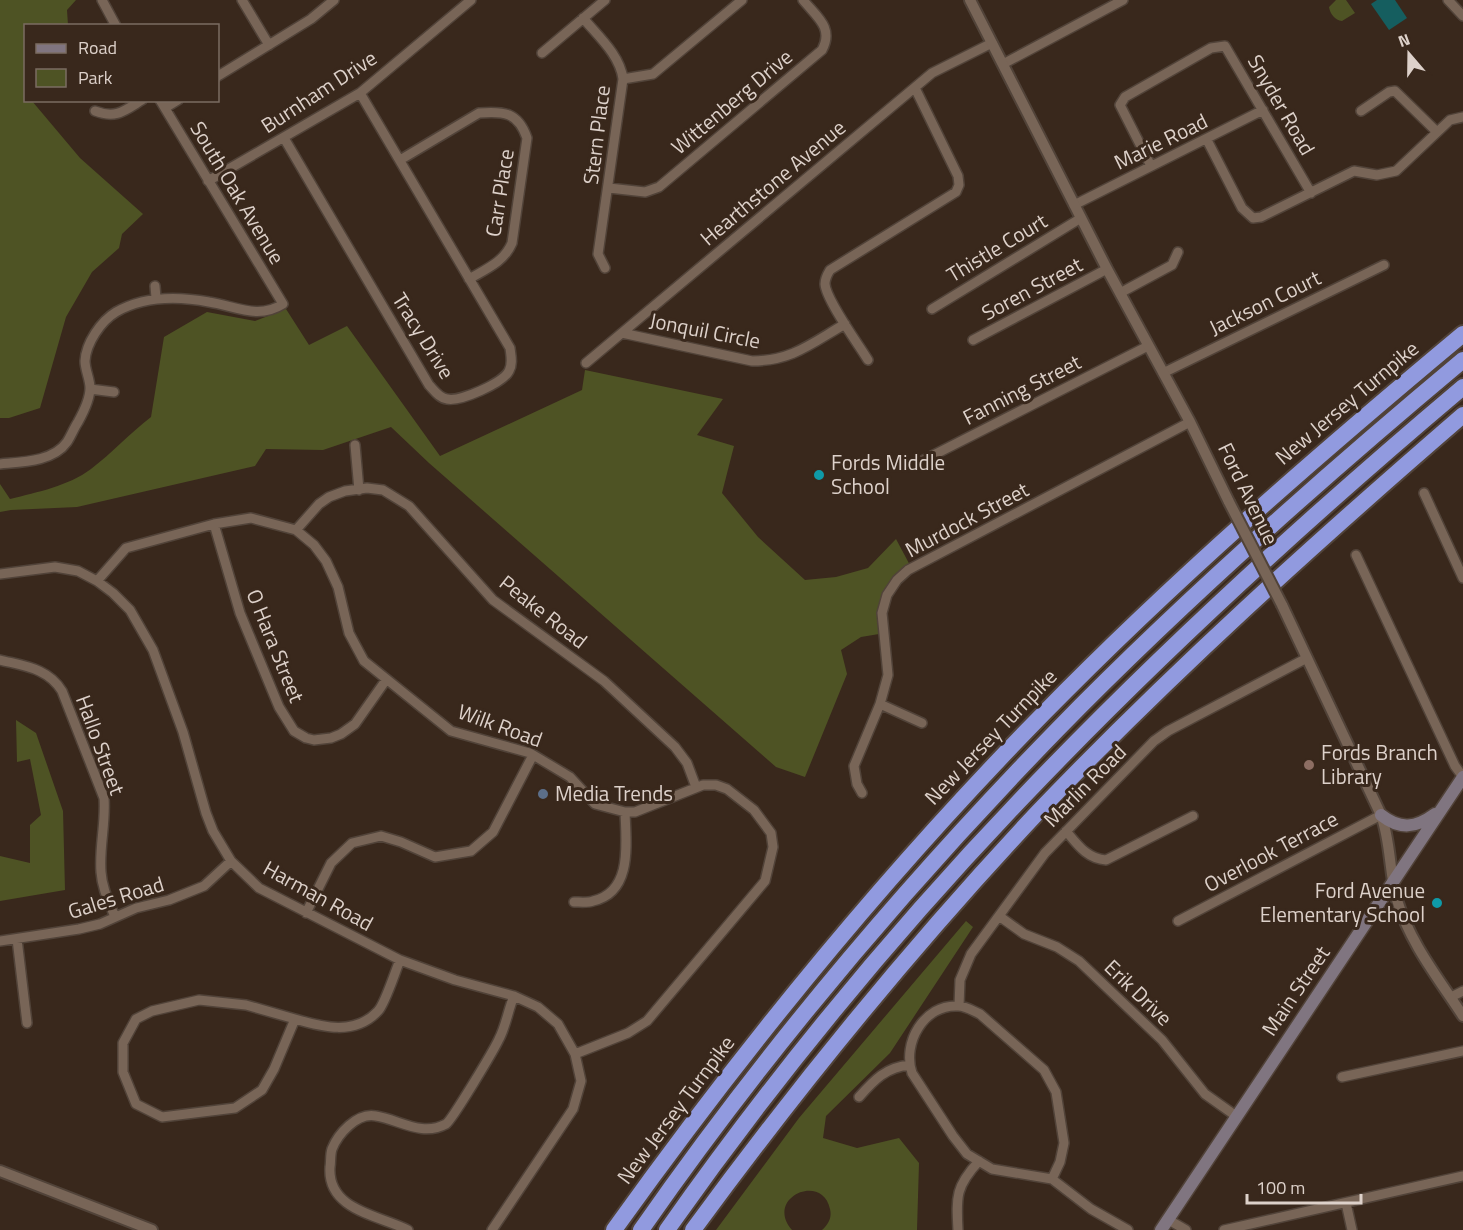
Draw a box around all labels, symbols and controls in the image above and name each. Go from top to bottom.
legend [24,24,219,102]
north arrow [1379,24,1439,84]
text: N [1395,27,1413,53]
text: Road [78,34,117,61]
street label: Wittenberg Drive [664,41,799,162]
street label: Burnham Drive [254,42,383,141]
street label: Snyder Road [1240,48,1324,161]
text: Park [78,64,113,91]
street label: Stern Place [574,83,618,186]
street label: Marie Road [1108,105,1213,178]
street label: Hearthstone Avenue [693,112,852,253]
street label: South Oak Avenue [183,115,293,270]
street label: Carr Place [476,147,522,239]
street label: Thistle Court [940,204,1053,290]
street label: Soren Street [975,248,1088,328]
street label: Jackson Court [1203,261,1326,343]
street label: Tracy Drive [385,286,463,385]
street label: Jonquil Circle [647,304,763,356]
street label: New Jersey Turnpike [1268,332,1425,472]
street label: Fanning Street [957,345,1087,433]
street label: Ford Avenue [1210,437,1287,550]
place label: Fords Middle School [831,446,945,502]
marker: Fords Middle School [812,468,826,482]
street label: Murdock Street [899,473,1035,565]
street label: Peake Road [493,567,594,656]
street label: O Hara Street [239,584,313,708]
street label: New Jersey Turnpike [917,661,1064,812]
street label: Hallo Street [68,690,134,800]
street label: Wilk Road [453,695,547,755]
street label: Marlin Road [1035,736,1133,834]
place label: Fords Branch Library [1321,736,1438,792]
marker: Fords Branch Library [1302,758,1316,772]
place label: Media Trends [555,777,673,809]
marker: Media Trends [536,787,550,801]
street label: Overlook Terrace [1198,802,1343,900]
street label: Harman Road [258,852,379,939]
street label: Gales Road [64,867,168,927]
place label: Ford Avenue Elementary School [1260,874,1425,930]
marker: Ford Avenue Elementary School [1430,896,1444,910]
street label: Main Street [1253,938,1338,1042]
street label: Erik Drive [1097,952,1180,1033]
street label: New Jersey Turnpike [609,1028,742,1190]
scale bar [1247,1167,1361,1205]
text: 100 m [1256,1174,1305,1201]

